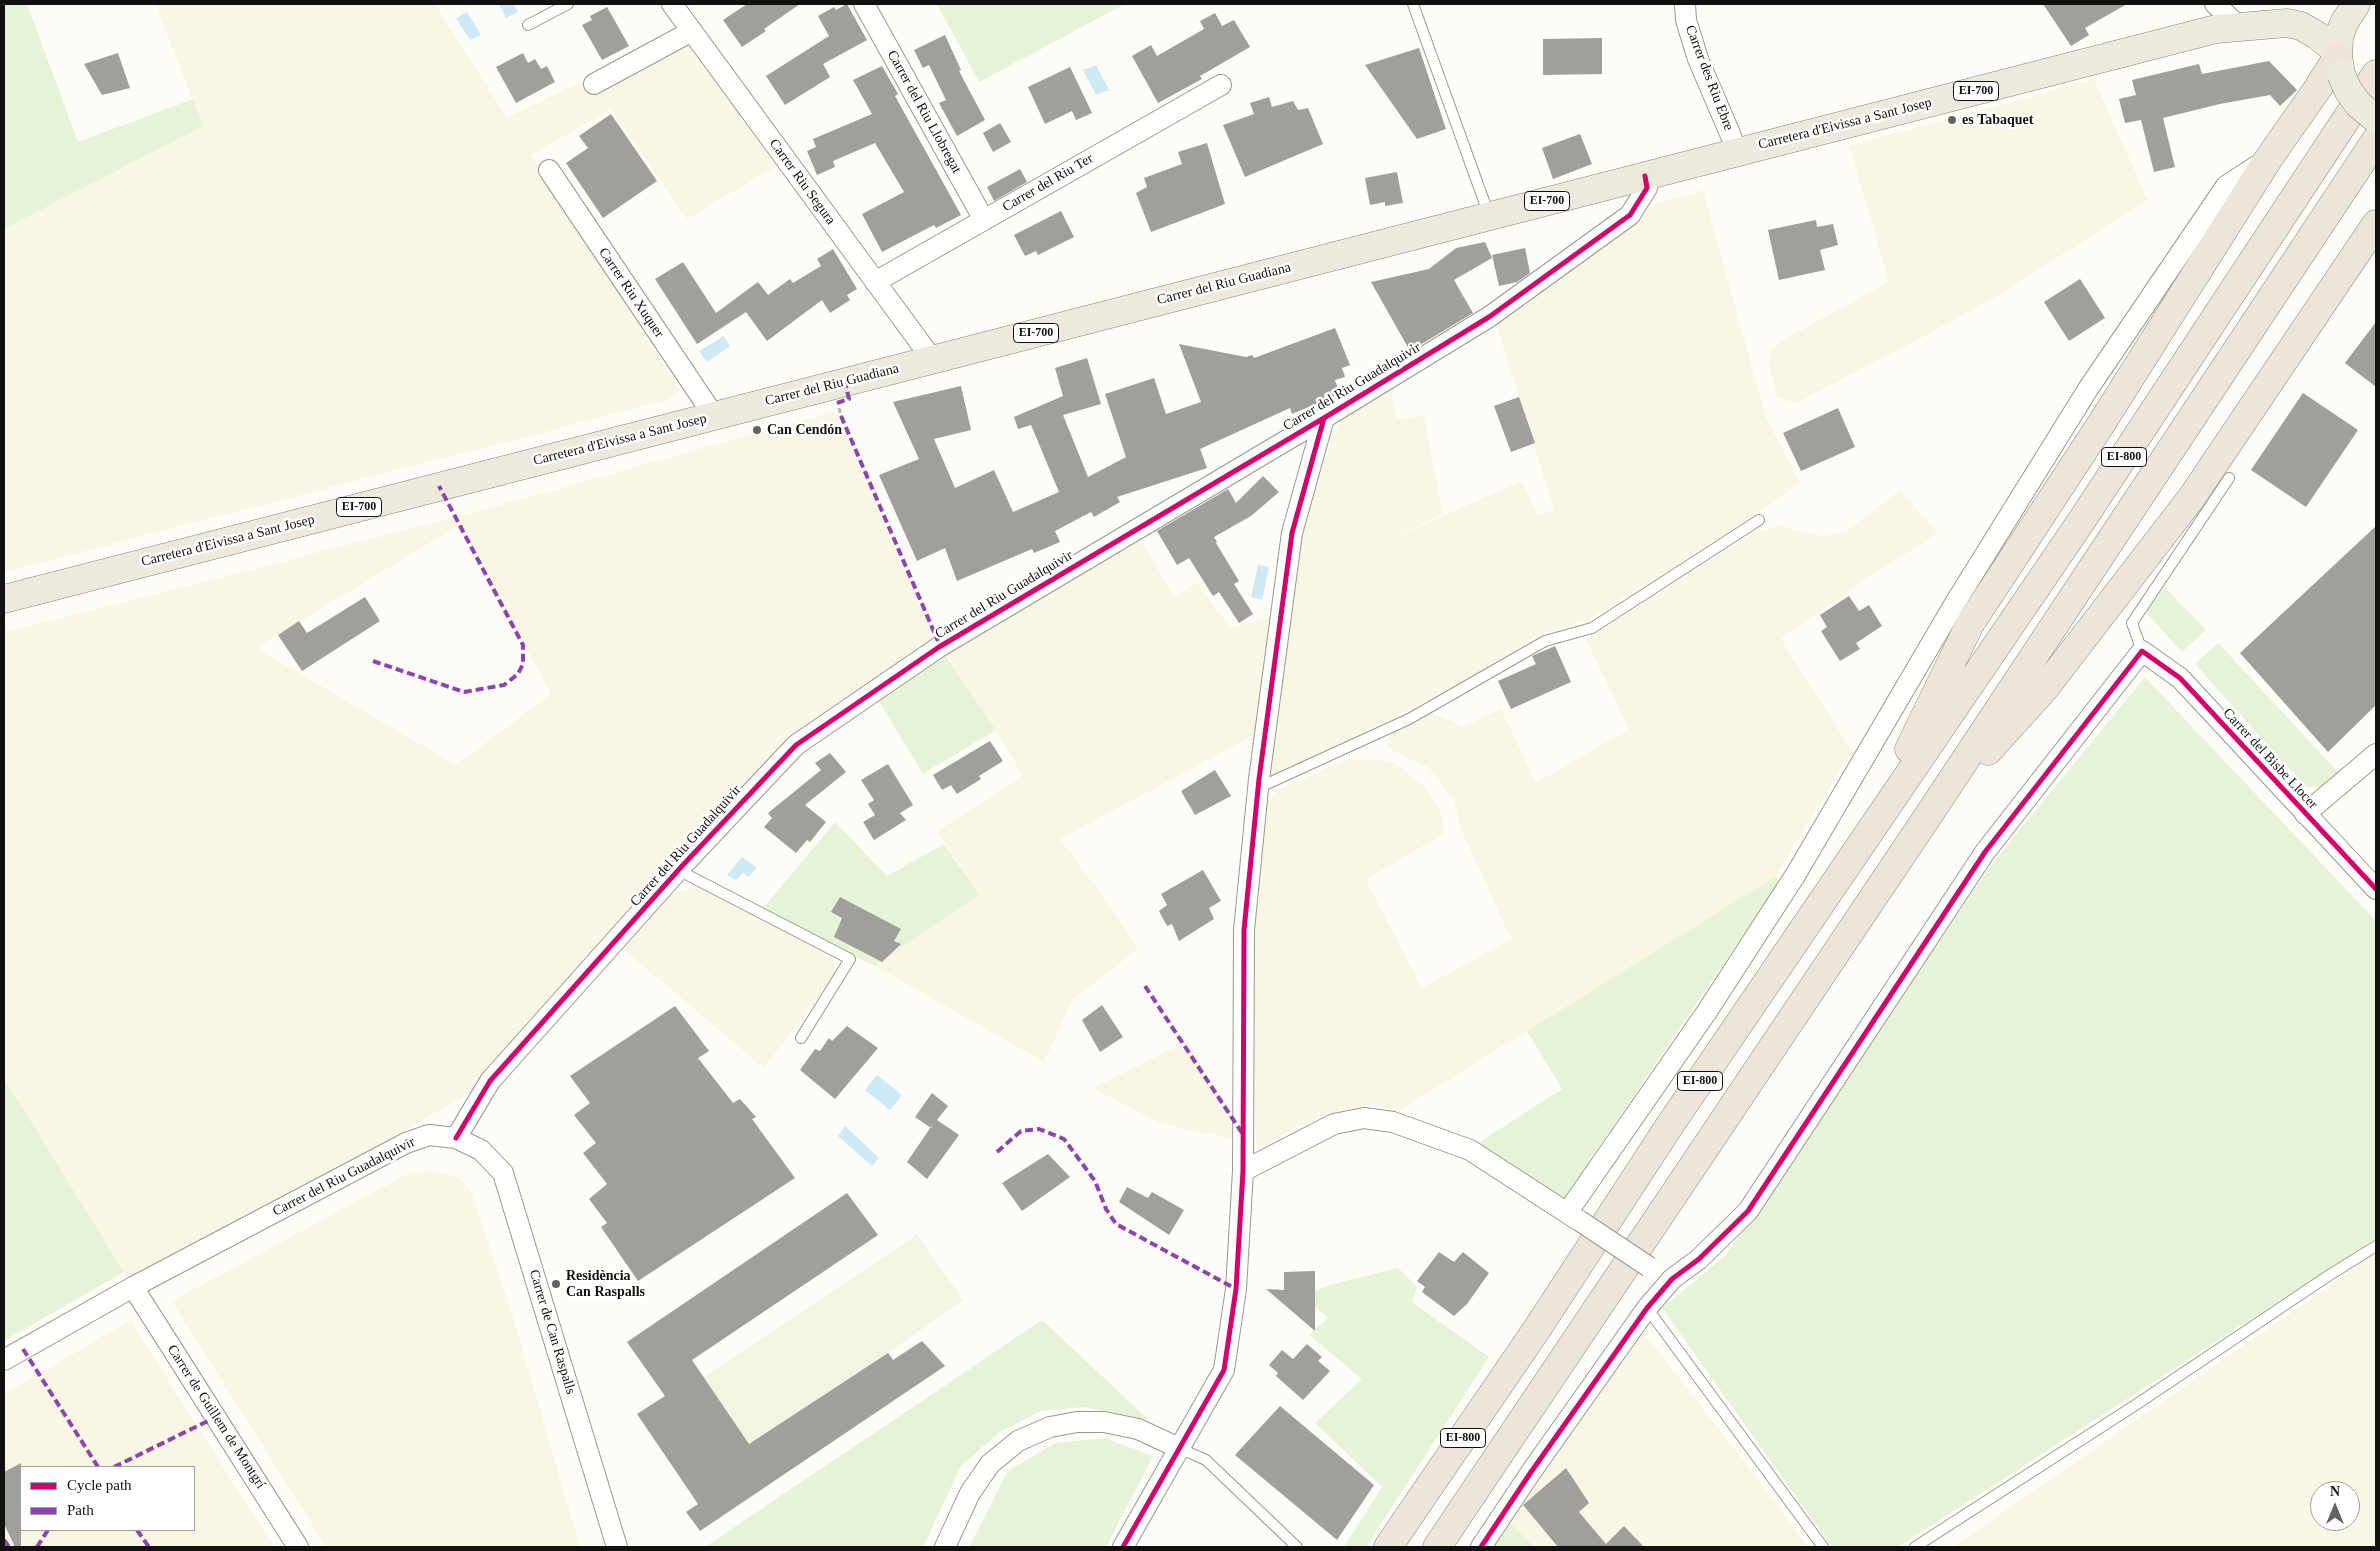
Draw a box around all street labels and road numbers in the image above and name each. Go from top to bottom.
street label: Carrer des Riu Ebre [1681,23,1737,133]
street label: Carrer del Riu Llobregat [883,48,965,176]
road number: EI-700 [1954,82,1998,100]
street label: Carretera d'Eivissa a Sant Josep [1756,94,1934,154]
street label: Carrer Riu Segura [765,136,839,228]
street label: Carrer del Riu Ter [1000,150,1096,216]
road number: EI-700 [1524,192,1570,210]
street label: Carrer Riu Xuquer [595,245,667,341]
street label: Carrer del Riu Guadiana [1155,259,1293,309]
road number: EI-700 [1014,323,1058,342]
street label: Carrer del Riu Guadalquivir [1280,339,1424,435]
street label: Carrer del Riu Guadiana [763,360,901,410]
street label: Carretera d'Eivissa a Sant Josep [531,410,709,470]
road number: EI-800 [2102,448,2146,467]
road number: EI-700 [336,498,382,516]
street label: Carretera d'Eivissa a Sant Josep [139,511,317,571]
street label: Carrer del Riu Guadalquivir [932,547,1076,643]
street label: Carrer del Bisbe Llocer [2219,705,2321,813]
street label: Carrer del Riu Guadalquivir [627,782,745,910]
road number: EI-800 [1678,1072,1722,1090]
street label: Carrer del Riu Guadalquivir [270,1134,418,1220]
street label: Carrer de Can Raspalls [525,1268,579,1396]
street label: Carrer de Guillem de Montgrí [163,1342,269,1492]
road number: EI-800 [1440,1429,1486,1448]

